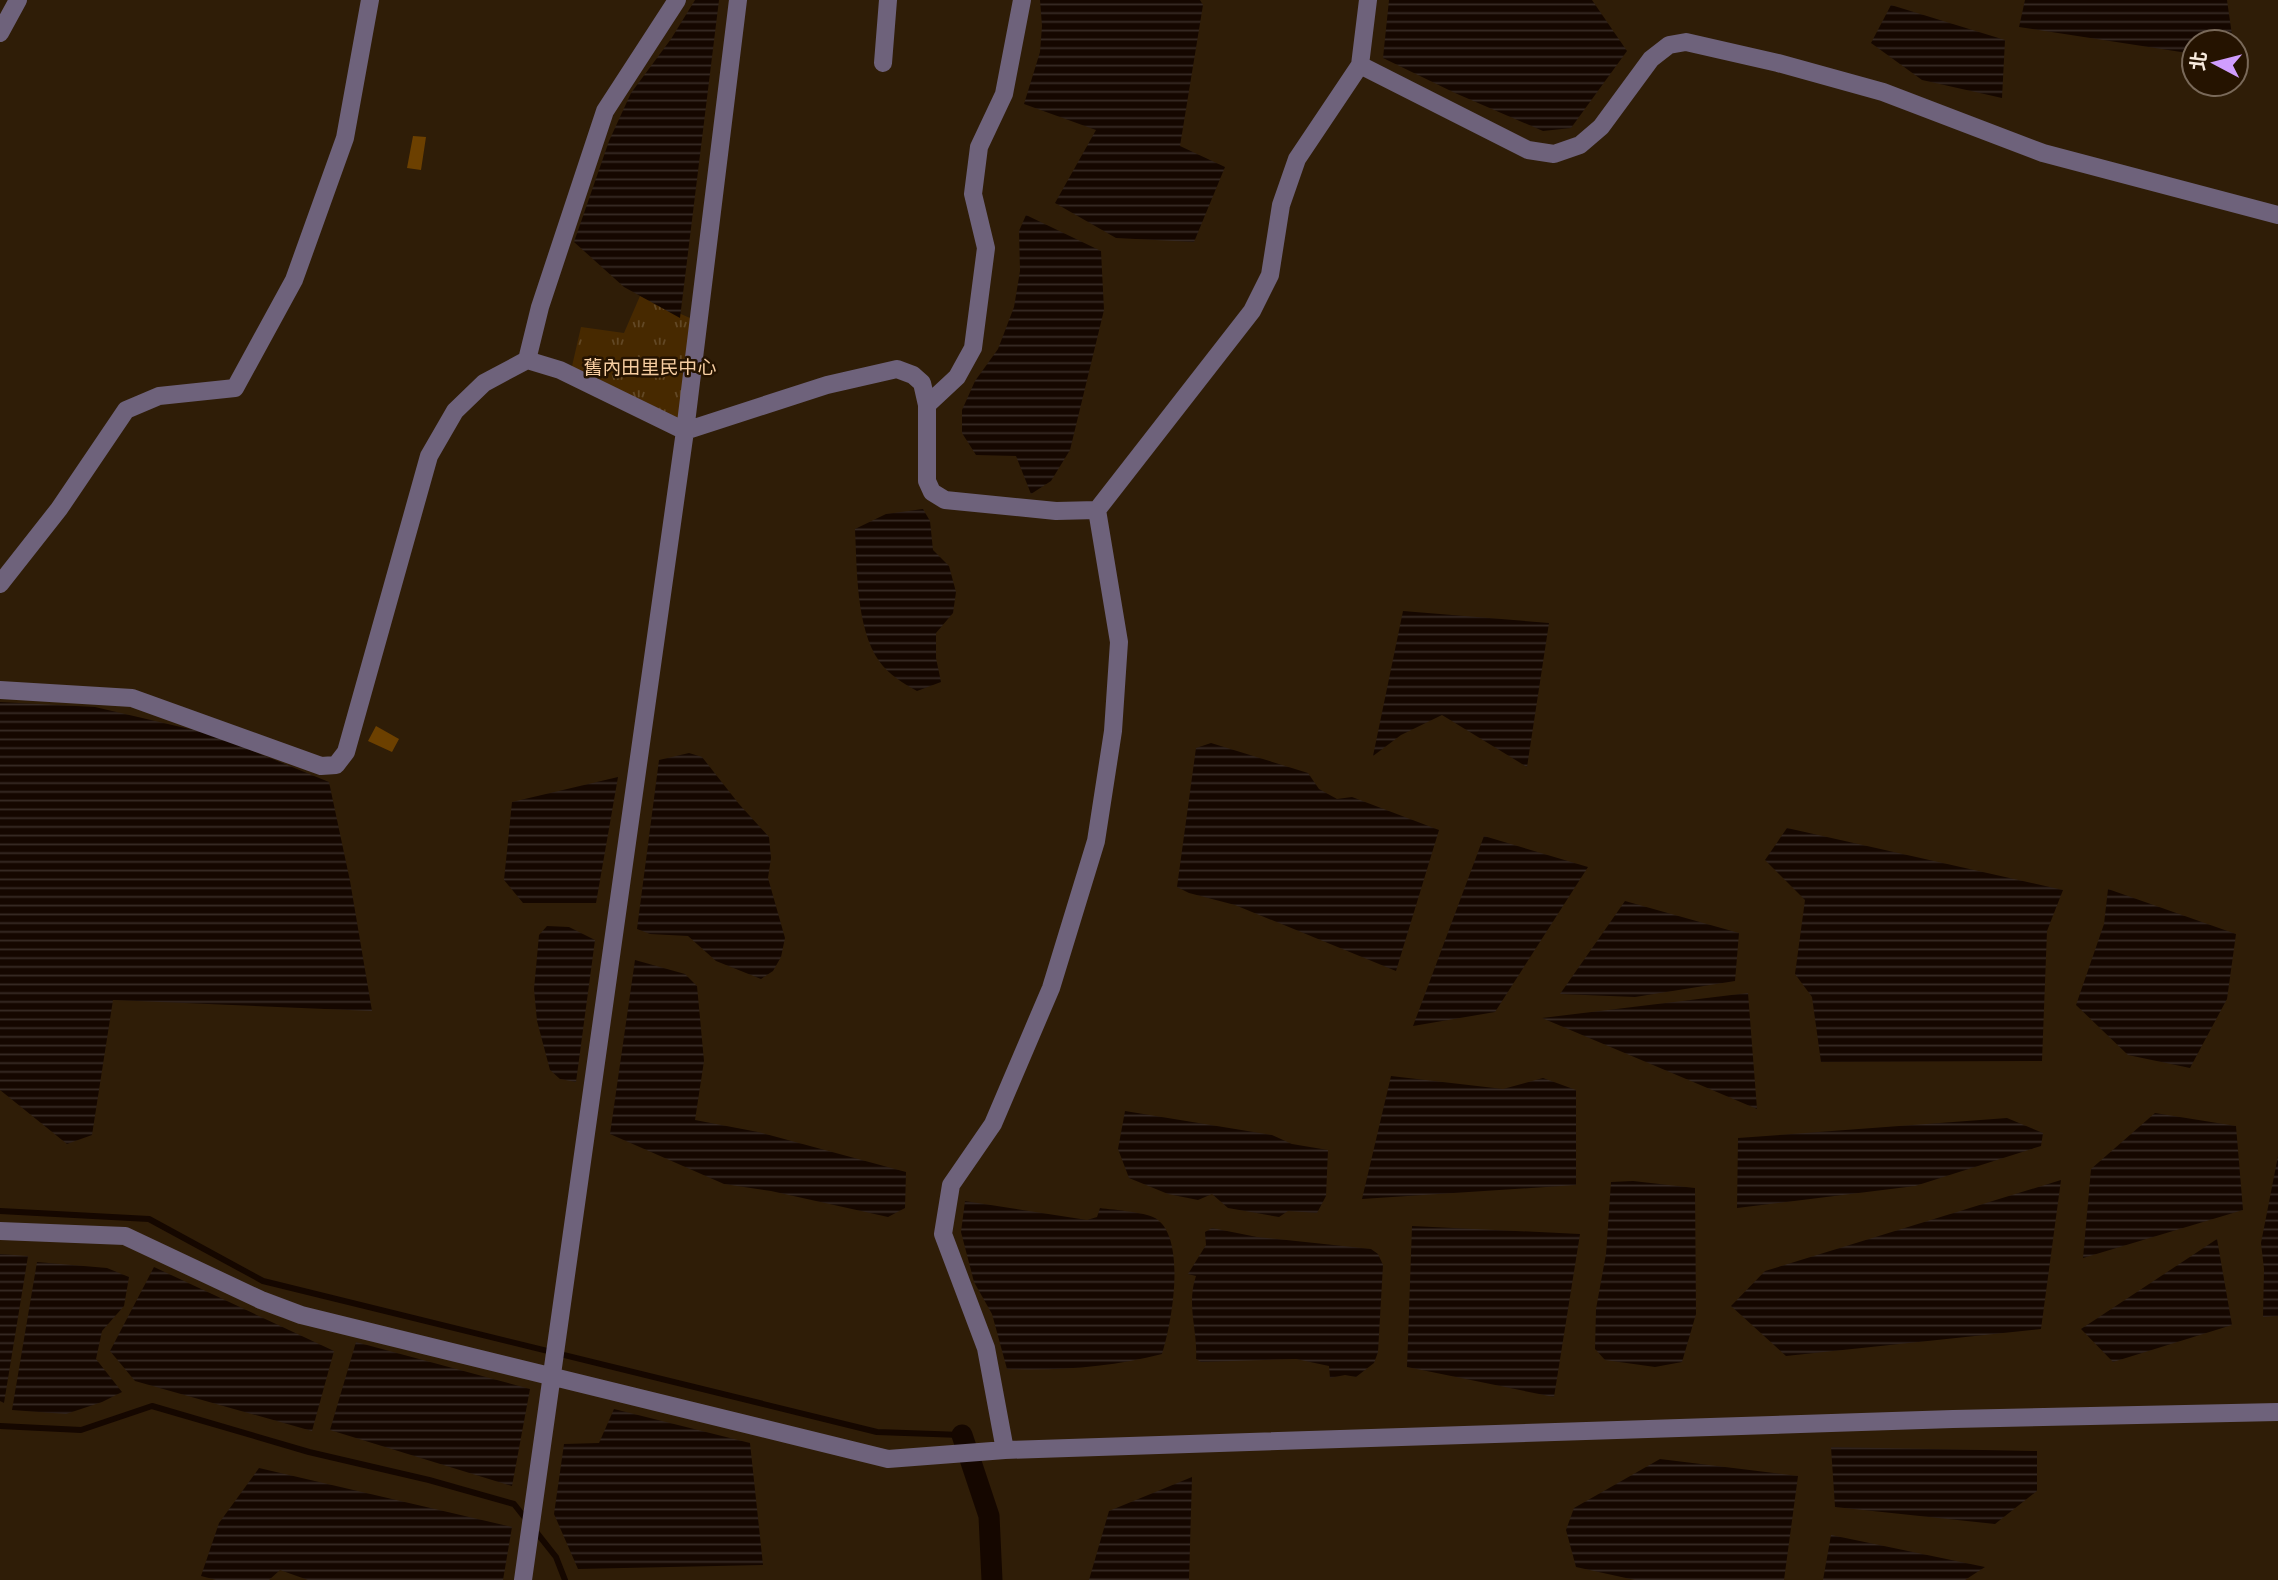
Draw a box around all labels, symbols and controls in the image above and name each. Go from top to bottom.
north arrow [2180,28,2250,98]
text: 北 [2185,50,2212,72]
park label: 舊內田里民中心 [583,355,717,380]

